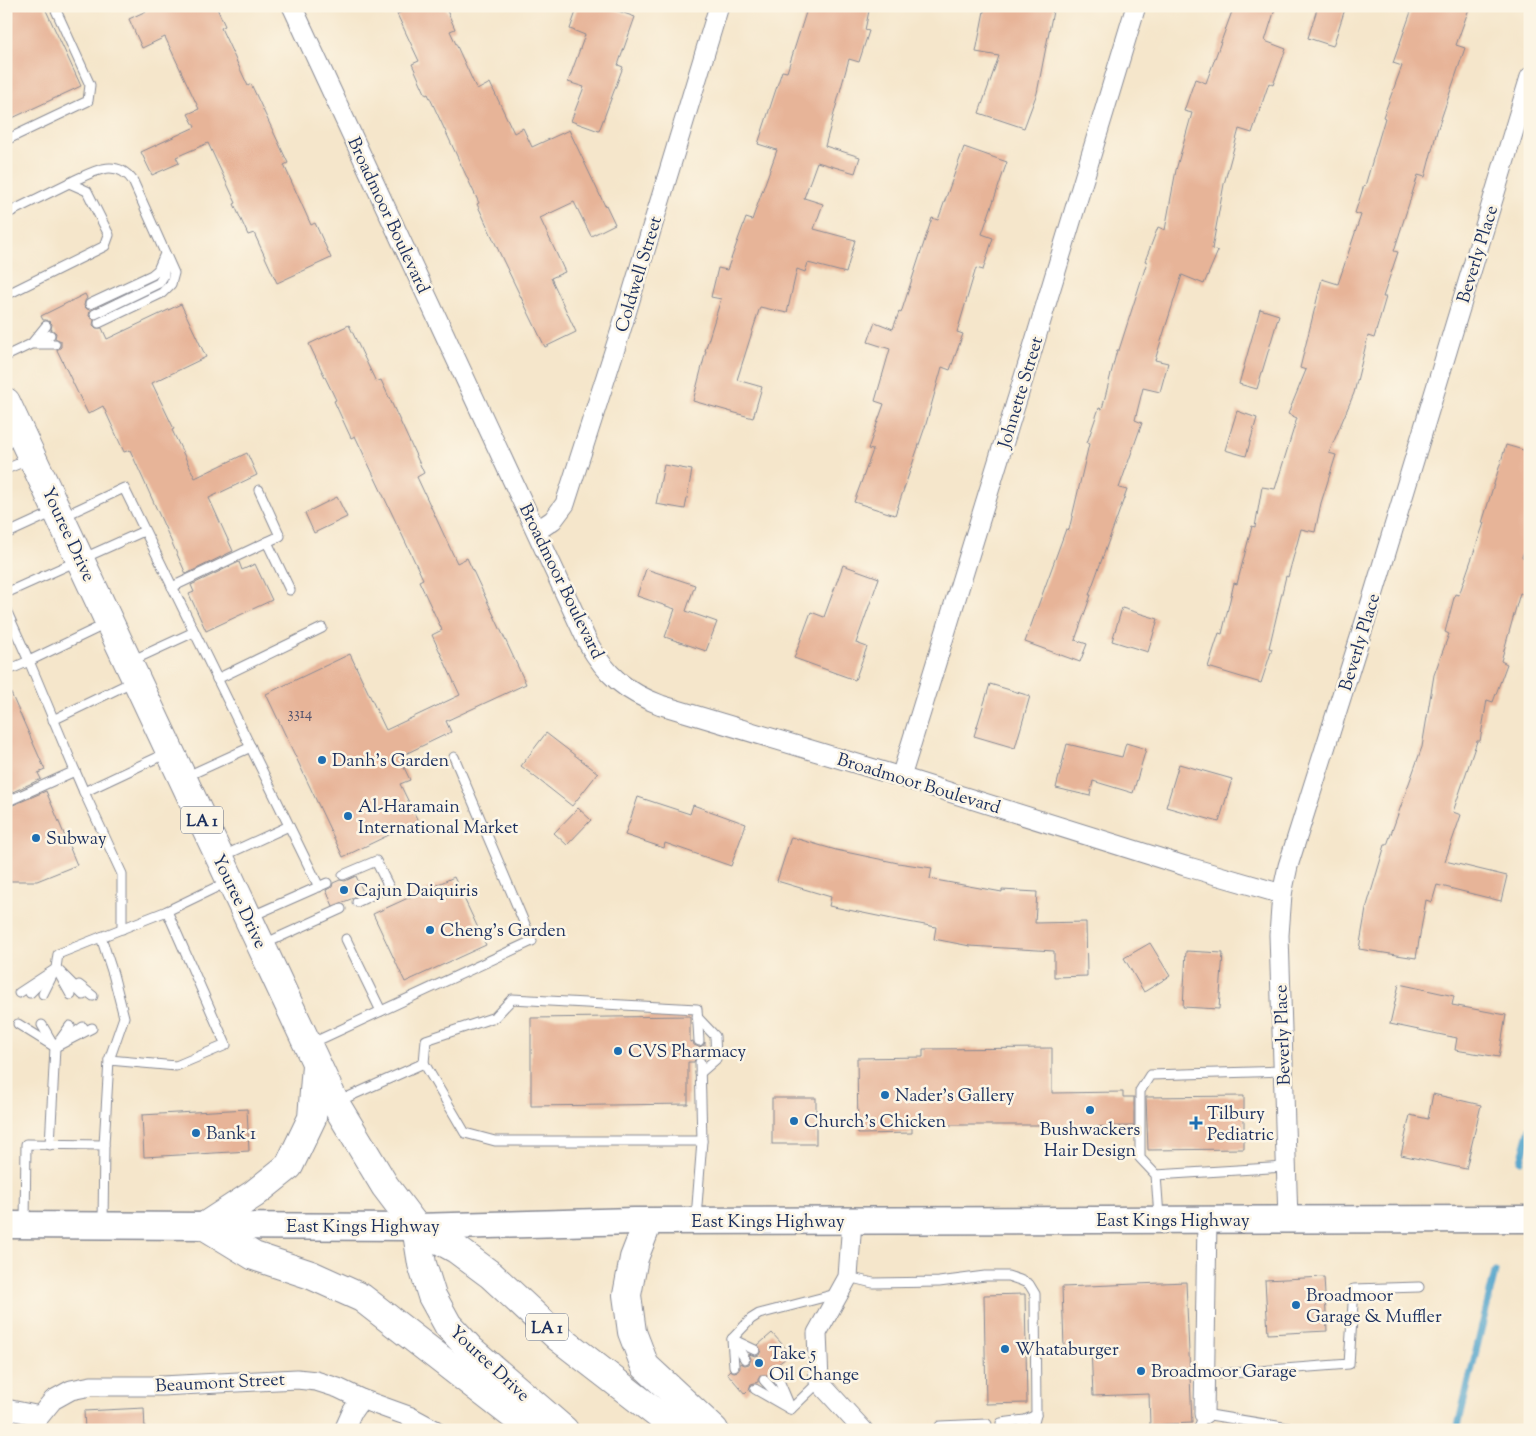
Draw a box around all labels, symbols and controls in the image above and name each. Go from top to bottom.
street label: Broadmoor Boulevard [339,133,435,298]
street label: Beverly Place [1452,203,1506,307]
street label: Coldwell Street [610,213,670,336]
street label: Johnette Street [992,334,1051,452]
street label: Youree Drive [34,483,101,587]
street label: Broadmoor Boulevard [511,500,609,664]
street label: Beverly Place [1334,591,1388,695]
house number: 3314 [288,704,313,725]
street label: Broadmoor Boulevard [833,748,1004,822]
place label: Danh's Garden [332,749,450,775]
marker: Danh's Garden [316,754,328,766]
place label: Al-Haramain International Market [358,795,518,842]
road number: LA 1 [181,806,223,834]
marker: Al-Haramain International Market [342,810,354,822]
place label: Subway [46,827,107,853]
marker: Subway [30,832,42,844]
street label: Youree Drive [204,850,272,953]
place label: Cajun Daiquiris [354,879,478,905]
marker: Cajun Daiquiris [338,884,350,896]
place label: Cheng's Garden [440,919,567,945]
marker: Cheng's Garden [424,924,436,936]
street label: Beverly Place [1269,984,1299,1086]
place label: CVS Pharmacy [628,1040,746,1066]
marker: CVS Pharmacy [612,1045,624,1057]
place label: Nader's Gallery [895,1084,1015,1110]
marker: Nader's Gallery [879,1089,891,1101]
place label: Tilbury Pediatric [1207,1102,1274,1149]
marker: Bushwackers Hair Design [1084,1104,1096,1116]
place label: Church's Chicken [804,1110,947,1136]
marker: Church's Chicken [788,1115,800,1127]
marker: Tilbury Pediatric [1189,1116,1203,1130]
place label: Bushwackers Hair Design [1040,1118,1140,1165]
place label: Bank 1 [206,1122,256,1148]
marker: Bank 1 [190,1127,202,1139]
street label: East Kings Highway [1096,1209,1250,1235]
street label: East Kings Highway [691,1210,845,1236]
street label: East Kings Highway [286,1215,440,1241]
place label: Broadmoor Garage & Muffler [1306,1284,1442,1331]
marker: Broadmoor Garage & Muffler [1290,1299,1302,1311]
road number: LA 1 [526,1314,568,1340]
street label: Youree Drive [442,1320,535,1409]
place label: Whataburger [1015,1338,1119,1364]
place label: Take 5 Oil Change [769,1342,859,1389]
marker: Whataburger [999,1343,1011,1355]
marker: Take 5 Oil Change [753,1357,765,1369]
place label: Broadmoor Garage [1151,1360,1297,1386]
marker: Broadmoor Garage [1135,1365,1147,1377]
street label: Beaumont Street [155,1368,286,1400]

